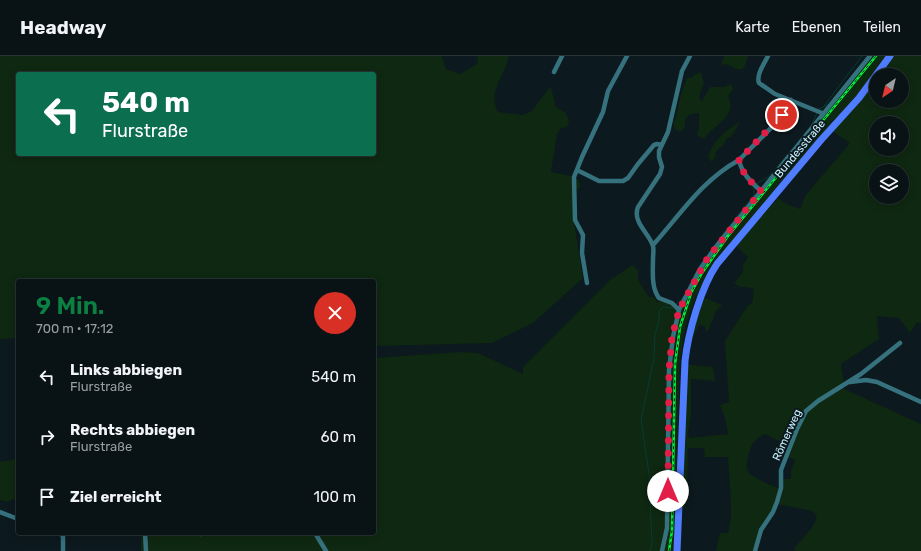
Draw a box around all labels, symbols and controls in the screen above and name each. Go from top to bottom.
text: Headway [20,16,106,39]
text: Karte [735,19,770,36]
text: Ebenen [792,19,841,36]
text: Teilen [863,19,901,36]
north arrow [869,68,909,108]
map controls [869,68,909,204]
text: 540 m [102,86,190,119]
icon: left [36,88,88,140]
pin [765,98,799,132]
icon: arrive [771,104,793,126]
button: sound [869,116,909,156]
street label: Bundesstraße [772,117,828,181]
text: Flurstraße [102,120,188,142]
button: layers [869,164,909,204]
text: 9 Min. [36,292,104,320]
button: close [314,292,356,334]
text: 700 m · 17:12 [36,321,113,336]
text: Links abbiegen [70,361,182,379]
icon: left [36,366,58,388]
text: 540 m [311,368,356,386]
text: Flurstraße [70,379,132,394]
street label: Römerweg [770,407,804,463]
text: Rechts abbiegen [70,421,195,439]
icon: right [36,426,58,448]
text: 60 m [320,428,356,446]
text: Flurstraße [70,439,132,454]
position arrow [647,470,689,512]
icon: arrive [36,486,58,508]
text: Ziel erreicht [70,488,162,506]
text: 100 m [314,488,356,506]

